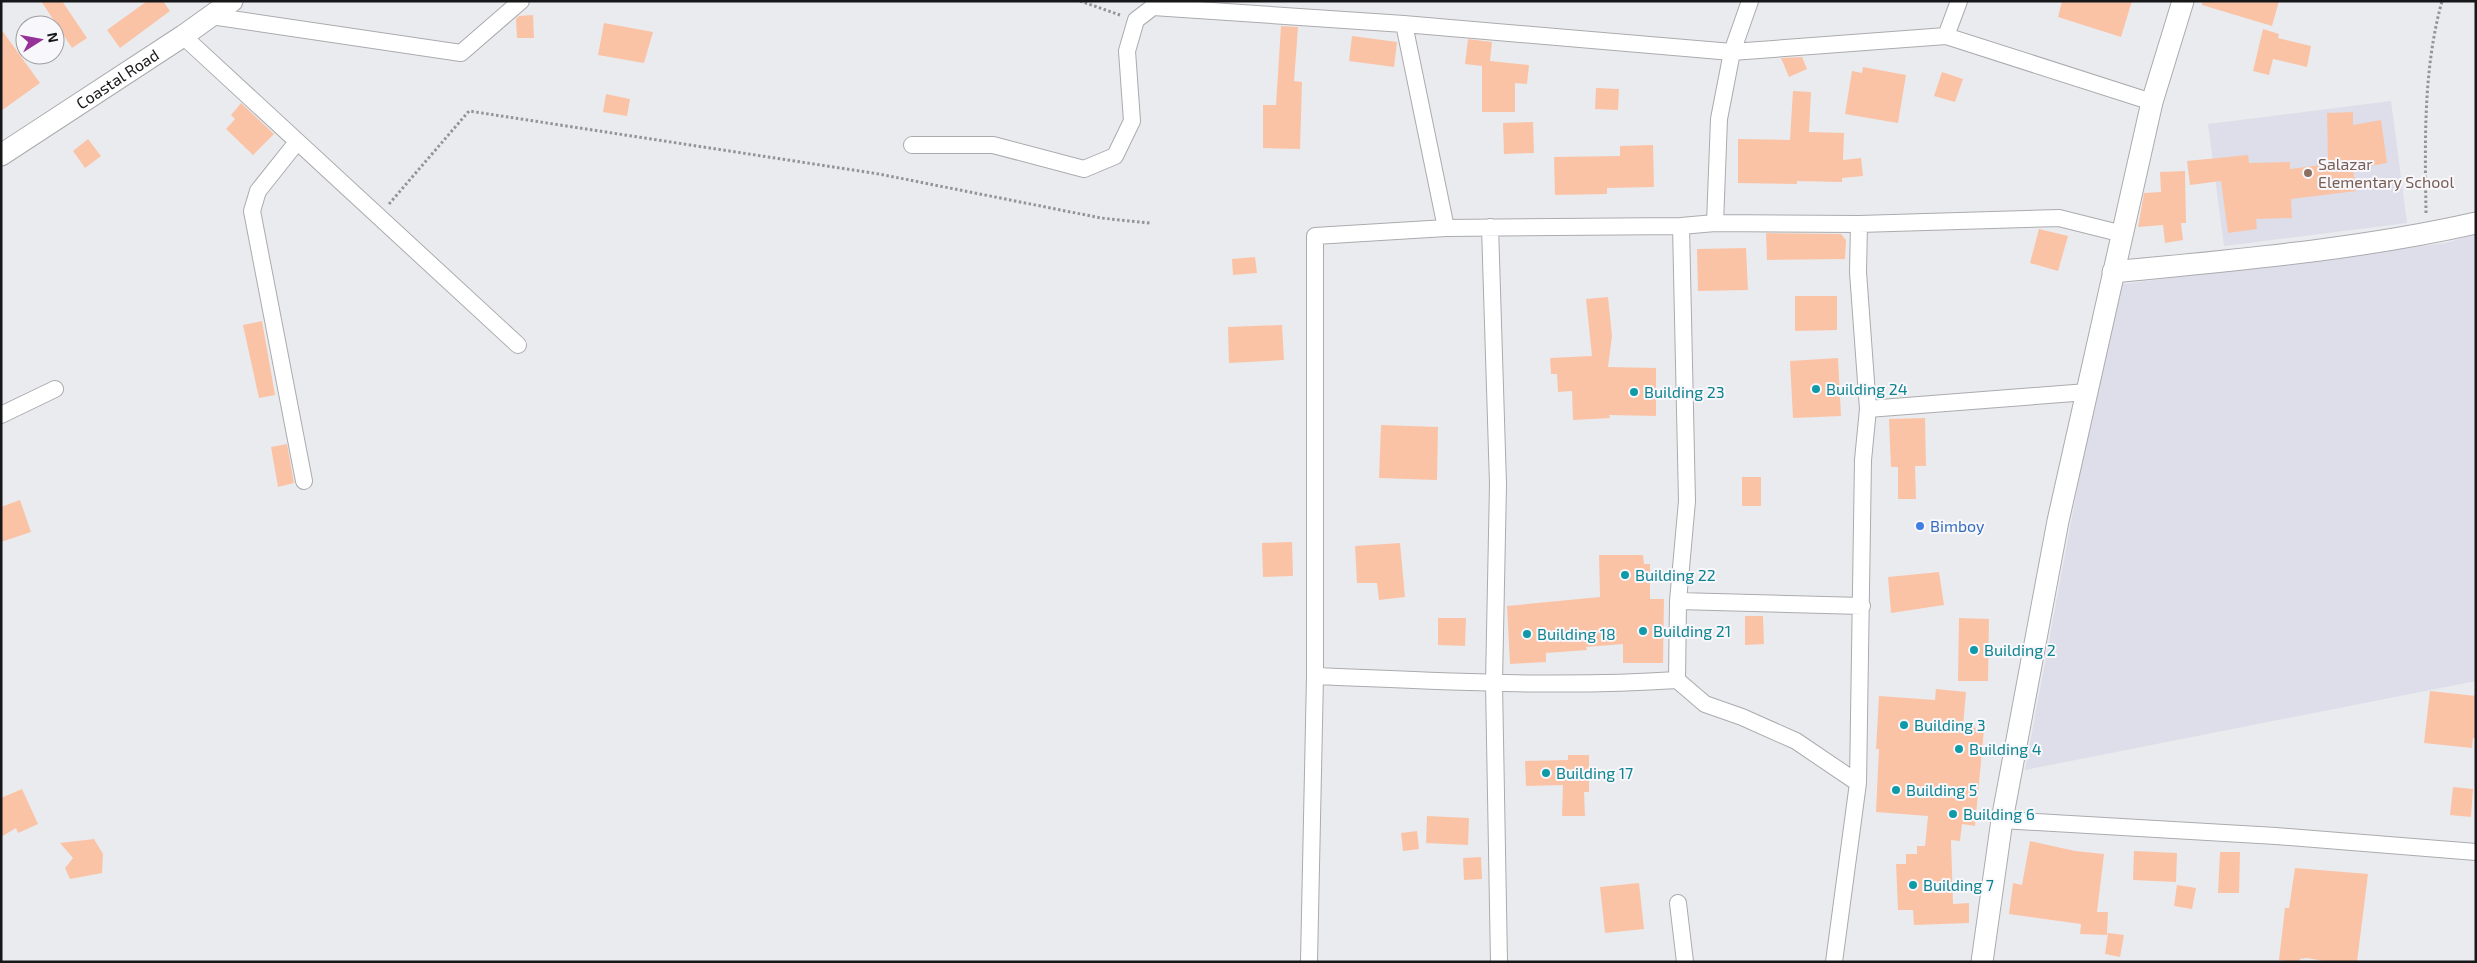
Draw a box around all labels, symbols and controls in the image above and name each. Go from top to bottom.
north arrow [15,15,65,65]
text: N [44,31,63,44]
street label: Coastal Road [72,45,162,112]
place label: Salazar Elementary School [2318,154,2454,191]
marker: Salazar Elementary School [2302,167,2314,179]
place label: Building 24 [1826,379,1908,398]
place label: Building 23 [1644,382,1725,401]
marker: Building 24 [1810,383,1822,395]
marker: Building 23 [1628,386,1640,398]
place label: Bimboy [1930,516,1985,535]
marker: Bimboy [1914,520,1926,532]
place label: Building 22 [1635,565,1716,584]
marker: Building 22 [1619,569,1631,581]
place label: Building 21 [1653,621,1731,640]
place label: Building 18 [1537,624,1616,643]
marker: Building 21 [1637,625,1649,637]
marker: Building 18 [1521,628,1533,640]
place label: Building 2 [1984,640,2056,659]
marker: Building 2 [1968,644,1980,656]
place label: Building 3 [1914,715,1986,734]
marker: Building 3 [1898,719,1910,731]
place label: Building 4 [1969,739,2042,758]
marker: Building 4 [1953,743,1965,755]
place label: Building 17 [1556,763,1633,782]
marker: Building 17 [1540,767,1552,779]
place label: Building 5 [1906,780,1977,799]
marker: Building 5 [1890,784,1902,796]
place label: Building 6 [1963,804,2035,823]
marker: Building 6 [1947,808,1959,820]
place label: Building 7 [1923,875,1994,894]
marker: Building 7 [1907,879,1919,891]

